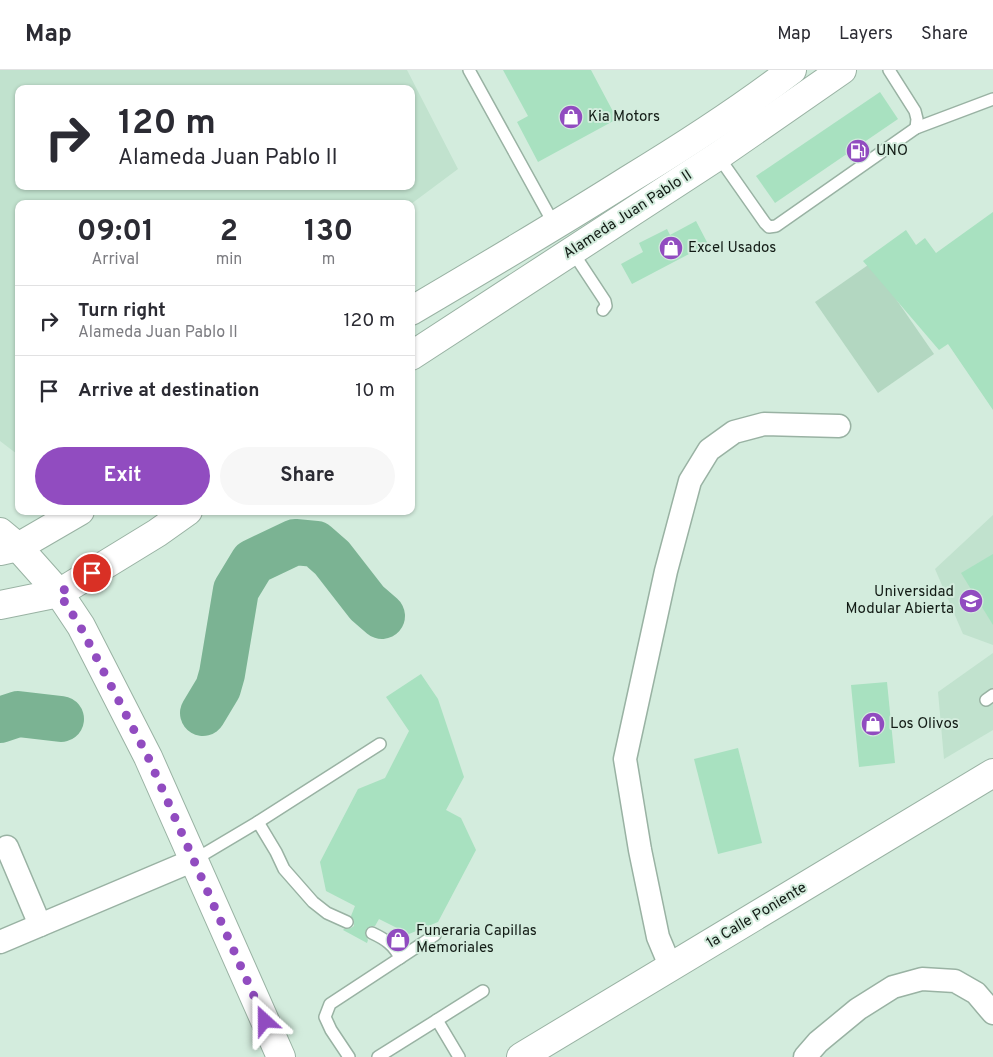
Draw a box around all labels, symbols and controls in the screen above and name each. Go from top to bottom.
text: Map [25,20,72,50]
text: Map [777,23,811,46]
text: Layers [839,23,893,46]
text: Share [921,23,968,46]
text: 120 m [118,102,216,146]
shop icon: Kia Motors [558,104,584,130]
icon: right [35,105,100,170]
place label: Kia Motors [588,108,660,127]
fuel station icon: UNO [845,138,871,164]
place label: UNO [876,142,908,161]
text: Alameda Juan Pablo II [118,145,338,172]
street label: Alameda Juan Pablo II [560,166,696,264]
text: 09:01 [77,214,154,251]
text: 2 [220,214,238,251]
text: 130 [304,214,353,251]
shop icon: Excel Usados [658,235,684,261]
place label: Excel Usados [688,239,776,258]
text: Arrival [91,250,139,270]
text: min [216,250,242,270]
text: m [322,250,335,270]
text: Turn right [78,299,166,323]
icon: right [35,307,63,335]
text: 120 m [344,309,395,333]
text: Alameda Juan Pablo II [78,323,238,343]
icon: arrive [35,377,63,405]
text: Arrive at destination [78,379,259,403]
text: 10 m [355,379,395,403]
button: Exit [35,447,210,505]
button: Share [220,447,395,505]
pin [71,552,113,594]
icon: arrive [78,559,106,587]
place label: Universidad Modular Abierta [846,583,954,619]
school or university icon: Universidad Modular Abierta [958,588,984,614]
shop icon: Los Olivos [860,711,886,737]
place label: Los Olivos [890,715,959,734]
street label: 1a Calle Poniente [703,879,811,953]
place label: Funeraria Capillas Memoriales [416,922,537,958]
shop icon: Funeraria Capillas Memoriales [385,927,411,953]
position arrow [238,994,290,1046]

